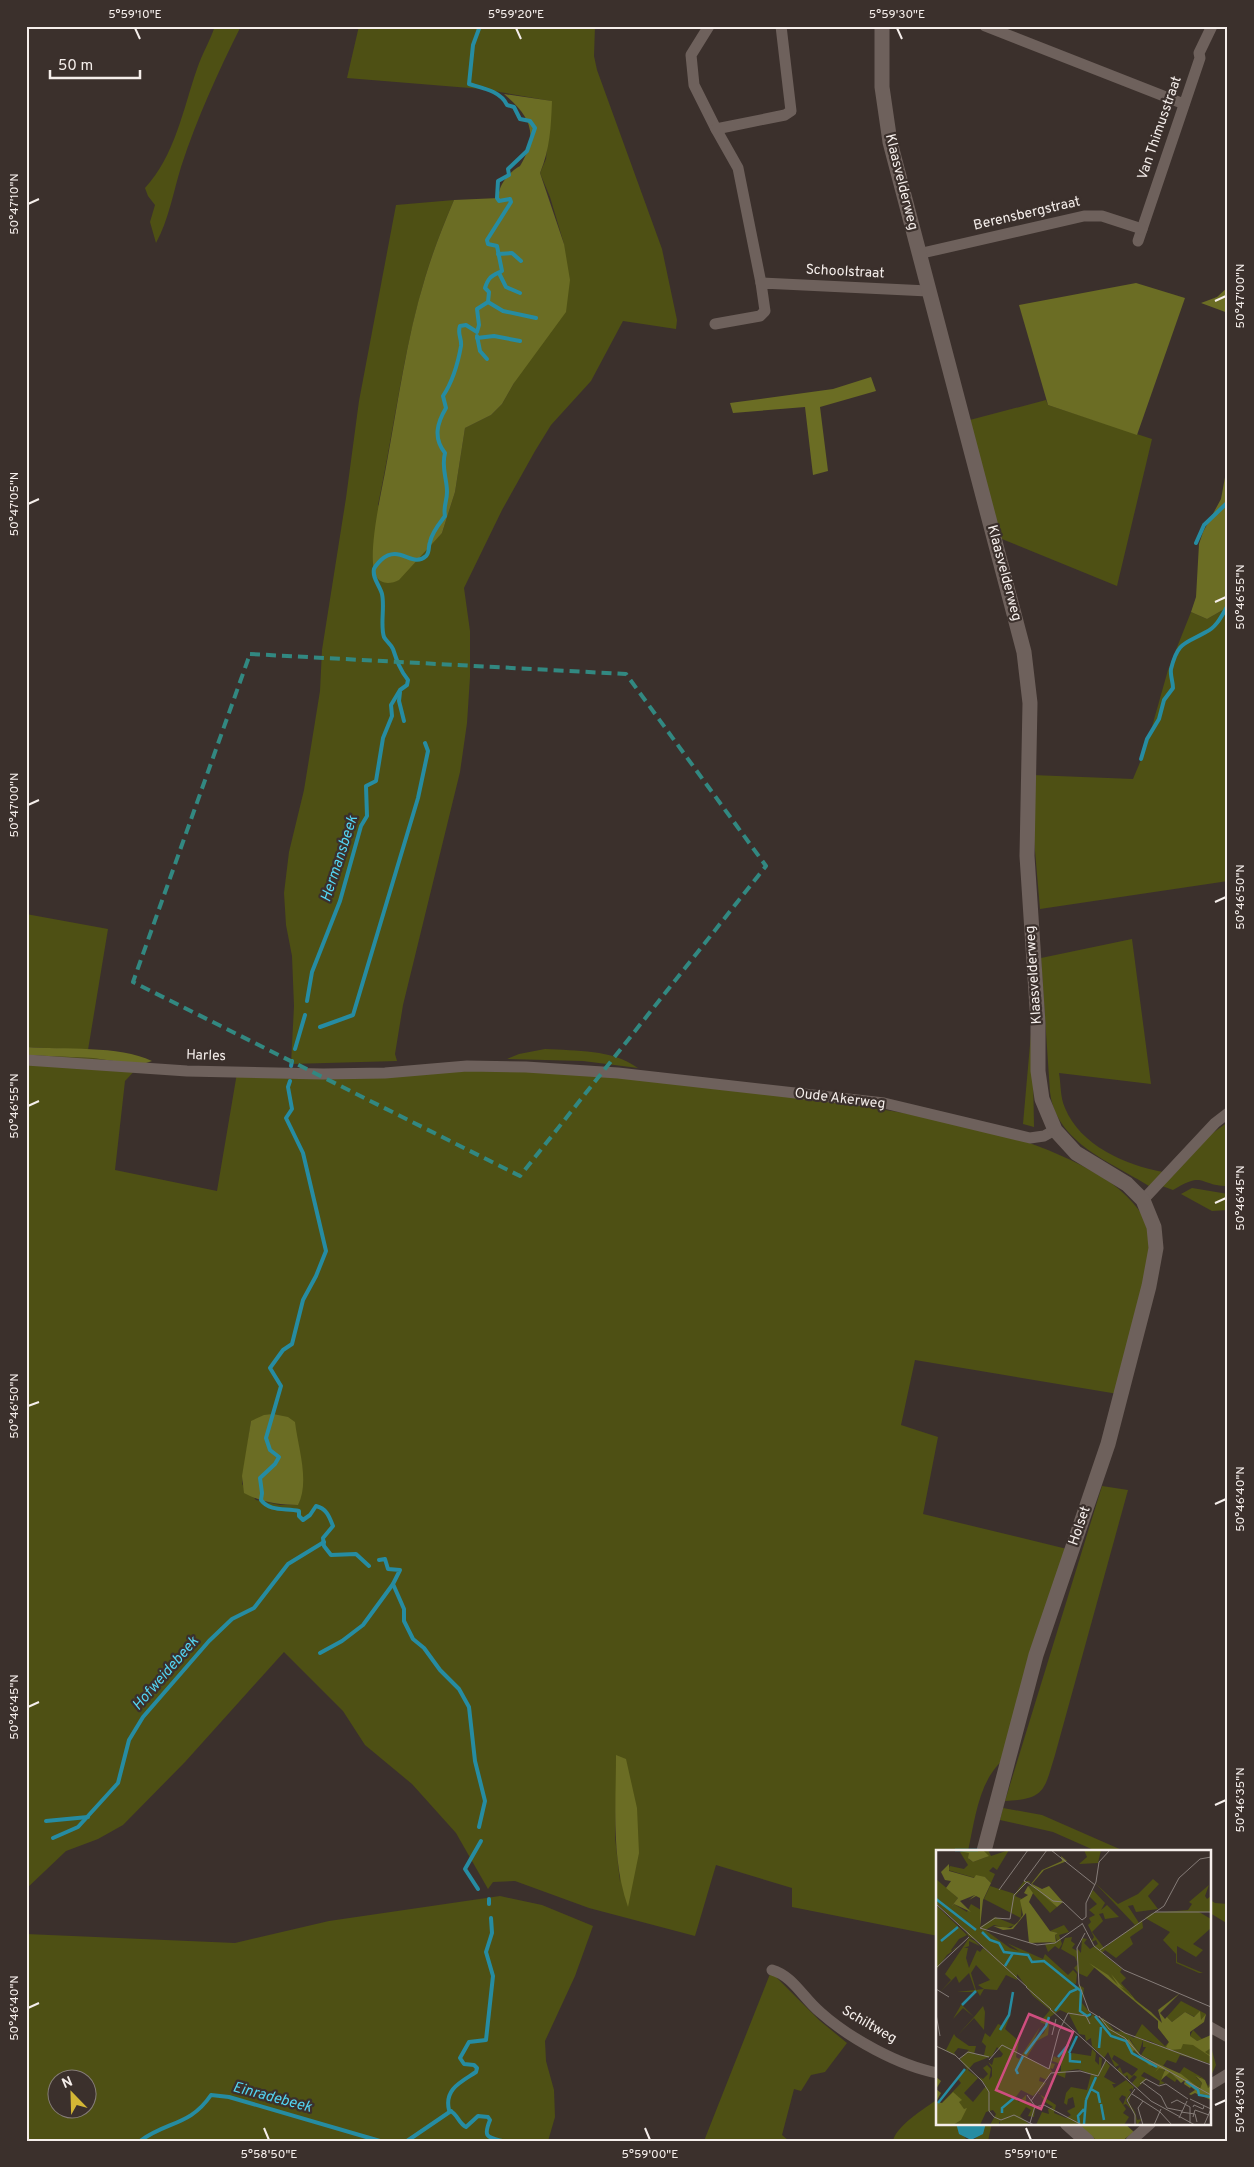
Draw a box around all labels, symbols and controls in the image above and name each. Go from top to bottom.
text: 5°59'10"E [108,7,162,23]
text: 5°59'20"E [488,7,544,23]
text: 5°59'30"E [869,7,925,23]
scale bar [50,48,140,80]
text: 50 m [58,57,93,76]
street label: Van Thimusstraat [1134,74,1186,182]
street label: Klaasvelderweg [881,132,921,232]
text: 50°47'10"N [7,173,23,235]
street label: Berensbergstraat [972,193,1082,235]
street label: Schoolstraat [805,261,885,283]
text: 50°47'00"N [1233,264,1249,328]
text: 50°47'05"N [7,472,23,536]
street label: Klaasvelderweg [983,523,1025,623]
text: 50°46'55"N [1233,564,1249,630]
text: 50°47'00"N [7,773,23,837]
water label: Hermansbeek [317,813,363,905]
text: 50°46'50"N [1233,864,1249,930]
street label: Klaasvelderweg [1022,925,1046,1025]
street label: Harles [186,1047,226,1065]
text: 50°46'55"N [7,1073,23,1139]
street label: Oude Akerweg [794,1085,886,1113]
text: 50°46'45"N [1233,1165,1249,1231]
text: 50°46'50"N [7,1373,23,1439]
text: 50°46'40"N [1233,1466,1249,1532]
street label: Holset [1065,1504,1095,1548]
water label: Hofweidebeek [129,1633,204,1715]
text: 50°46'45"N [7,1674,23,1740]
text: 50°46'35"N [1233,1767,1249,1833]
inset map [936,1850,1212,2124]
text: 50°46'40"N [7,1975,23,2041]
street label: Schiltweg [838,2002,900,2048]
text: 50°46'30"N [1233,2067,1249,2133]
north arrow [48,2070,98,2120]
text: N [60,2074,75,2093]
water label: Einradebeek [230,2078,314,2118]
text: 5°58'50"E [241,2147,297,2163]
text: 5°59'00"E [622,2147,678,2163]
text: 5°59'10"E [1004,2147,1058,2163]

